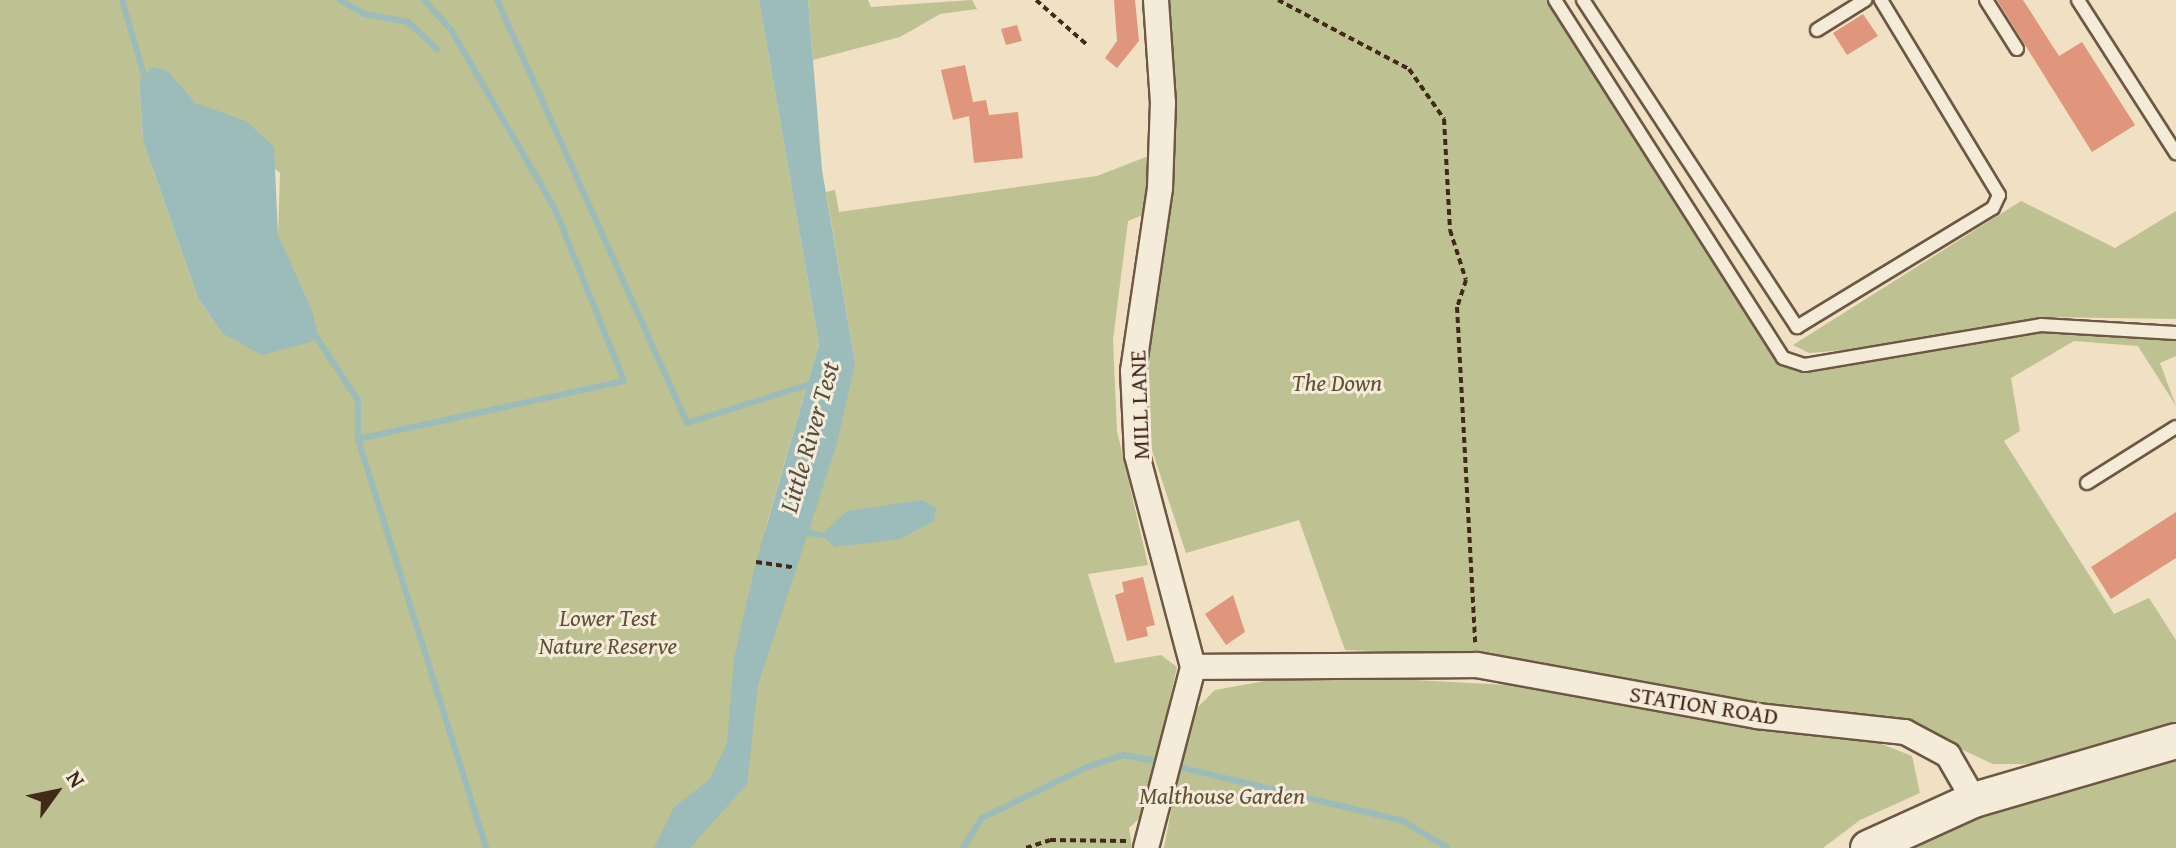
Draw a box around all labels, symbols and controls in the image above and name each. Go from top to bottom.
street label: MILL LANE [1123,350,1155,460]
water label: Little River Test [773,358,845,516]
park label: The Down [1292,369,1382,397]
park label: Lower Test Nature Reserve [539,604,677,660]
street label: STATION ROAD [1627,679,1781,731]
north arrow [16,752,96,832]
text: N [59,764,94,794]
park label: Malthouse Garden [1139,782,1305,810]

